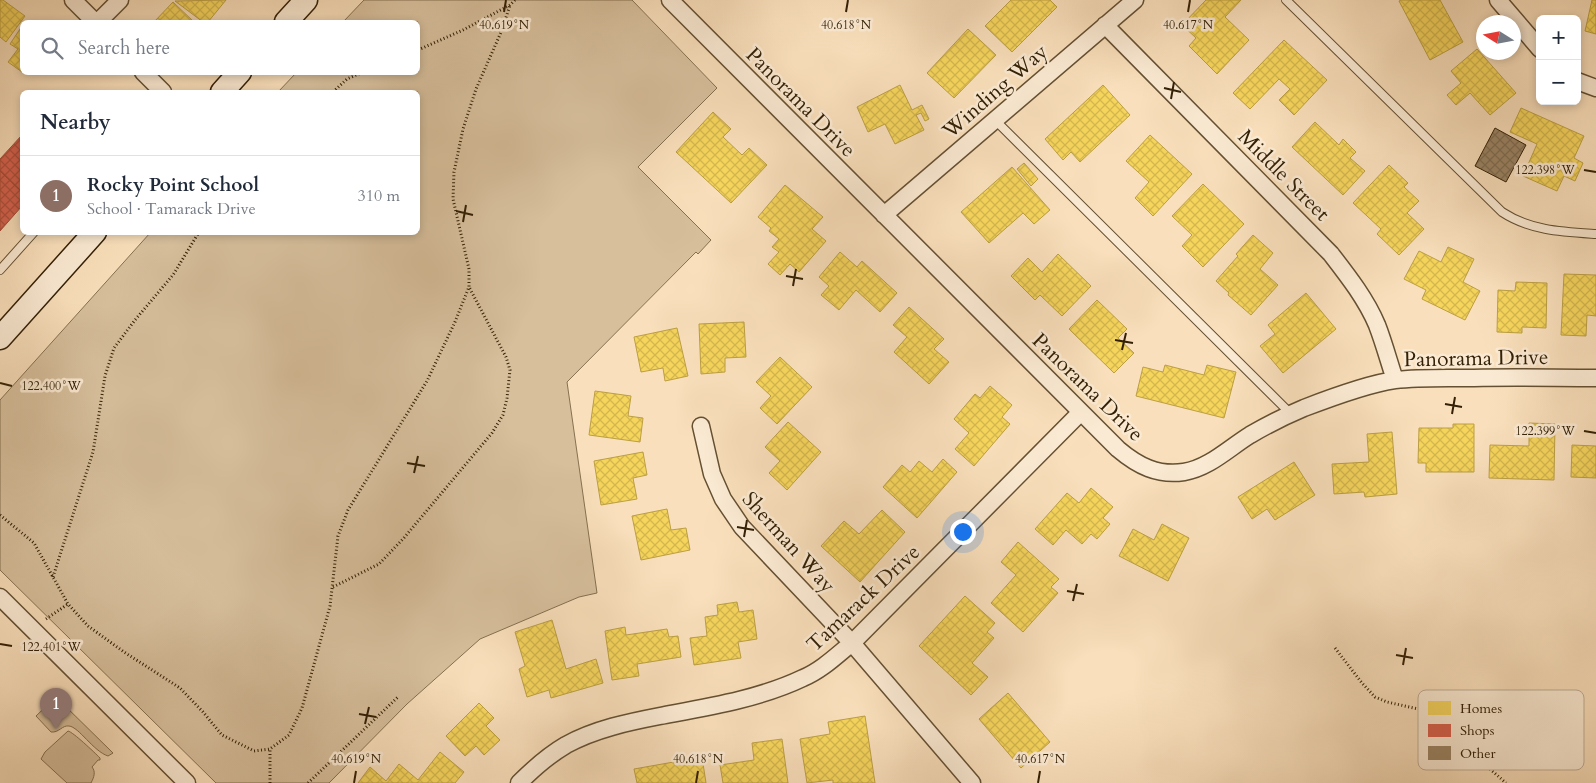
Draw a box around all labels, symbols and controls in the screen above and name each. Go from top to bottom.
north arrow [1476,15,1521,60]
map controls [1536,15,1581,105]
button: + [1536,15,1581,60]
text: 40.619°N [479,17,530,33]
text: 40.618°N [821,17,872,33]
text: 40.617°N [1163,17,1214,33]
search box [20,20,420,75]
icon: search [38,34,66,62]
text: Search here [78,35,170,61]
street label: Winding Way [936,38,1054,146]
street label: Panorama Drive [739,41,862,164]
button: − [1536,60,1581,105]
text: Nearby [40,108,111,137]
street label: Middle Street [1231,123,1336,228]
text: 122.398°W [1515,162,1575,178]
text: Rocky Point School [87,172,259,198]
text: 1 [52,185,60,207]
text: 310 m [358,185,400,207]
text: School · Tamarack Drive [87,198,256,220]
street label: Panorama Drive [1026,327,1150,448]
street label: Panorama Drive [1403,343,1549,374]
text: 122.400°W [21,378,81,394]
text: 122.399°W [1515,423,1575,439]
street label: Sherman Way [735,485,842,599]
your location [950,519,976,545]
street label: Tamarack Drive [800,538,926,659]
text: 122.401°W [21,639,81,655]
pin: 1 [40,688,72,729]
legend [1418,690,1584,770]
text: Homes [1460,699,1502,718]
text: Shops [1460,721,1495,740]
text: Other [1460,744,1497,763]
text: 40.619°N [331,751,382,767]
text: 40.618°N [673,751,724,767]
text: 40.617°N [1015,751,1066,767]

